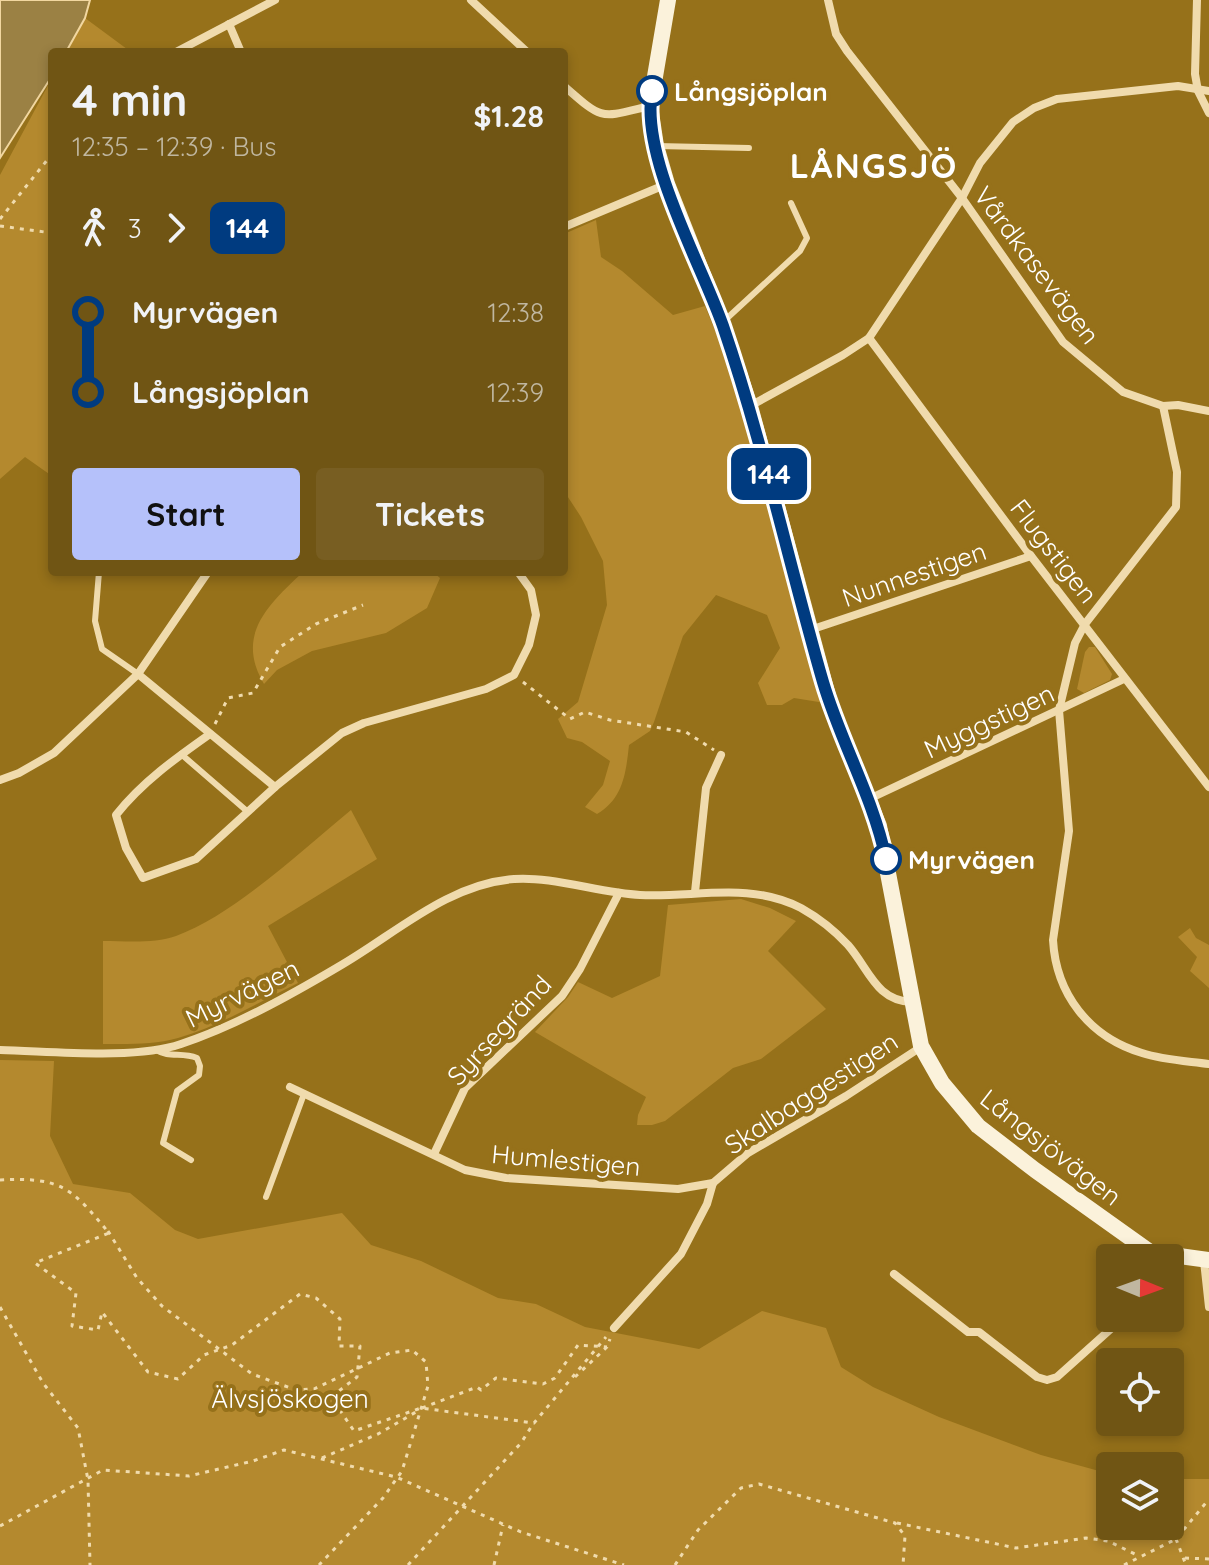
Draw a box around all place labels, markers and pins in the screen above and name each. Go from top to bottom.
place label: Långsjöplan [674,75,828,108]
marker: Långsjöplan [637,76,667,106]
place label: Myrvägen [908,843,1035,876]
marker: Myrvägen [871,844,901,874]

